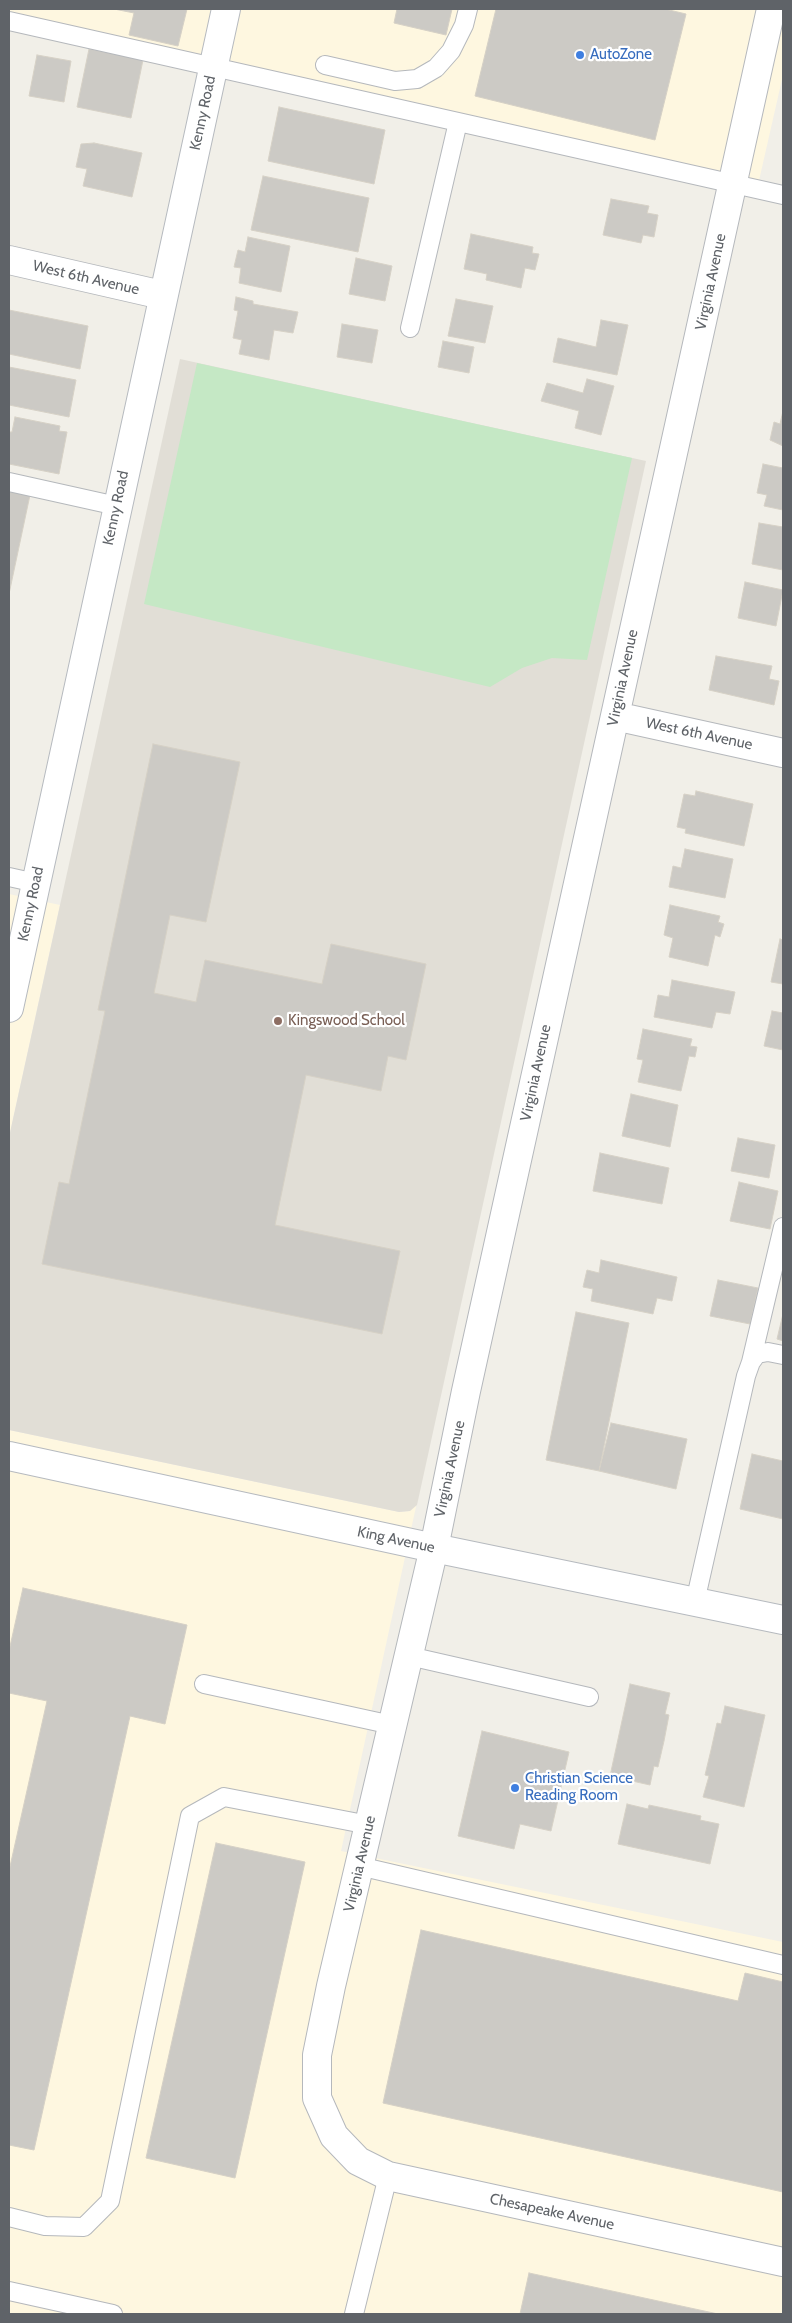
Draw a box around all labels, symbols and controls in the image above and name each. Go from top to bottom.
place label: AutoZone [590,46,652,64]
marker: AutoZone [574,49,586,61]
street label: Kenny Road [186,74,220,152]
street label: Virginia Avenue [692,232,730,332]
street label: West 6th Avenue [31,257,141,299]
street label: Kenny Road [99,469,133,547]
street label: Virginia Avenue [604,628,642,728]
street label: West 6th Avenue [644,714,754,754]
street label: Kenny Road [14,865,48,943]
place label: Kingswood School [288,1012,405,1030]
marker: Kingswood School [272,1015,284,1027]
street label: Virginia Avenue [517,1023,555,1123]
street label: Virginia Avenue [431,1419,469,1519]
street label: King Avenue [356,1523,436,1557]
place label: Christian Science Reading Room [525,1770,633,1805]
marker: Christian Science Reading Room [509,1782,521,1794]
street label: Virginia Avenue [340,1814,380,1914]
street label: Chesapeake Avenue [488,2190,616,2234]

